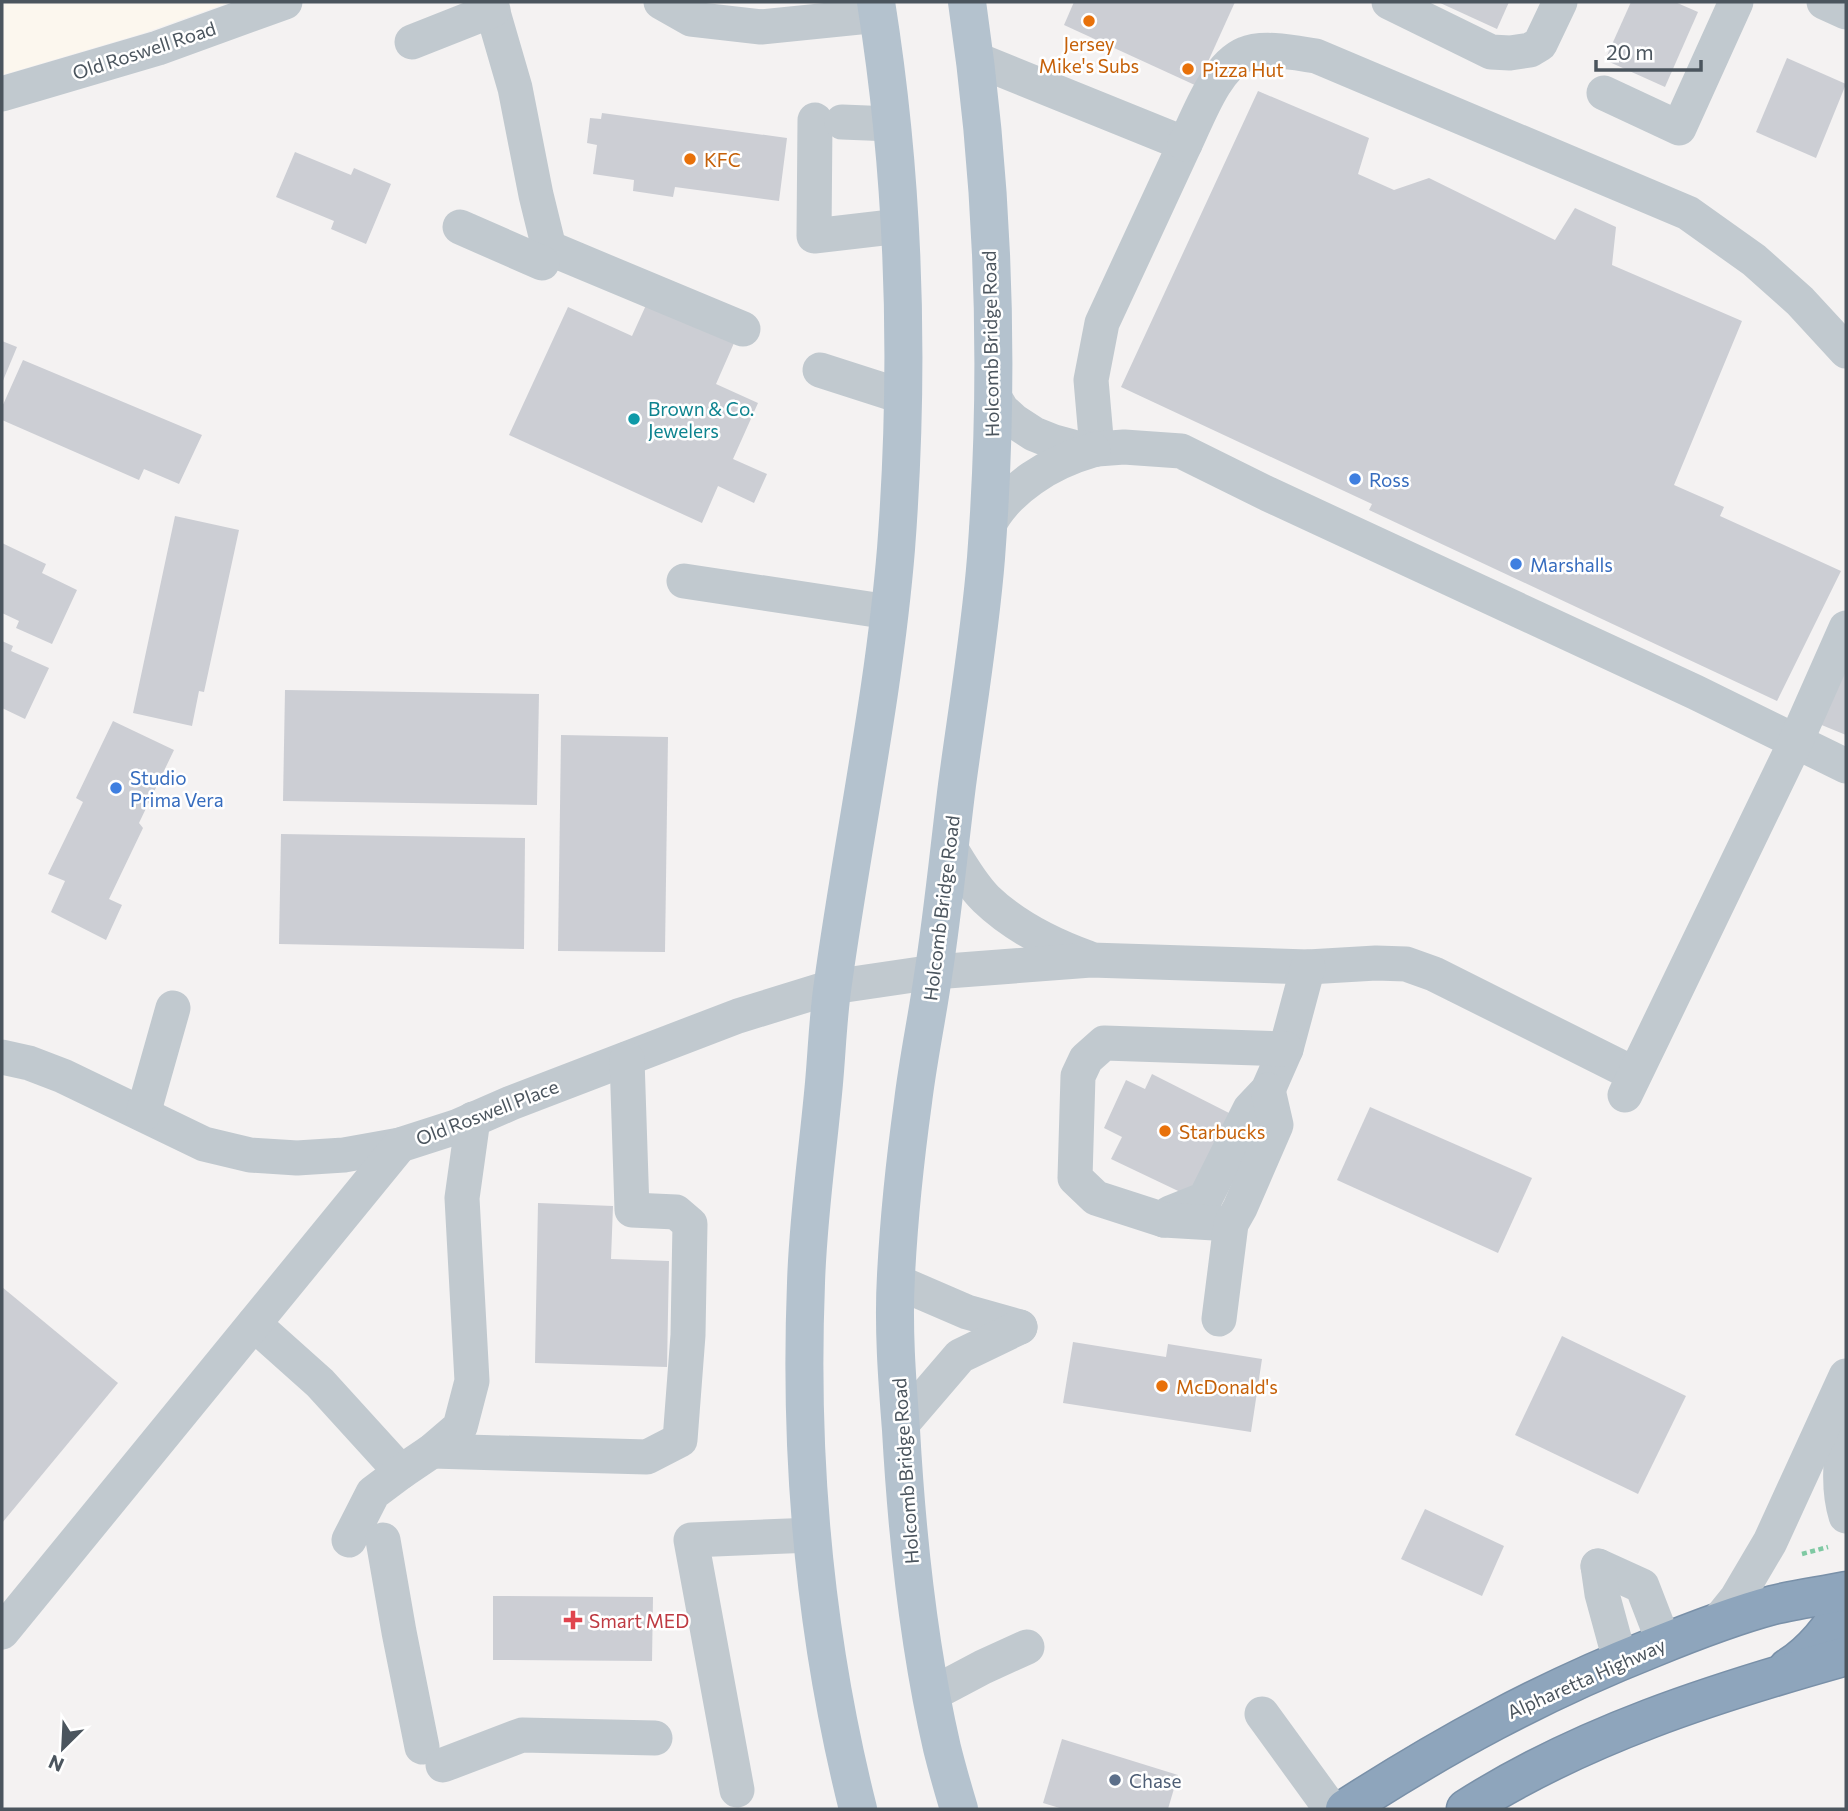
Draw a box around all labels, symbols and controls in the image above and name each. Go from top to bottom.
marker: Jersey Mike's Subs [1081,13,1097,29]
street label: Old Roswell Road [69,16,219,84]
scale bar [1596,28,1701,72]
place label: Jersey Mike's Subs [1039,32,1139,77]
text: 20 m [1606,39,1654,64]
place label: Pizza Hut [1202,58,1284,81]
marker: Pizza Hut [1180,61,1196,77]
place label: KFC [704,148,741,171]
marker: KFC [682,151,698,167]
street label: Holcomb Bridge Road [977,251,1003,437]
place label: Brown & Co. Jewelers [648,397,754,442]
marker: Brown & Co. Jewelers [626,411,642,427]
place label: Ross [1369,468,1410,491]
marker: Ross [1347,471,1363,487]
place label: Marshalls [1530,553,1613,576]
marker: Marshalls [1508,556,1524,572]
place label: Studio Prima Vera [130,766,224,811]
marker: Studio Prima Vera [108,780,124,796]
street label: Holcomb Bridge Road [918,814,964,1002]
street label: Old Roswell Place [412,1074,562,1150]
place label: Starbucks [1179,1120,1265,1143]
marker: Starbucks [1157,1123,1173,1139]
place label: McDonald's [1176,1375,1278,1398]
street label: Holcomb Bridge Road [887,1377,923,1565]
marker: McDonald's [1154,1378,1170,1394]
place label: Smart MED [589,1609,689,1632]
marker: Smart MED [563,1610,583,1630]
street label: Alpharetta Highway [1503,1633,1669,1723]
north arrow [28,1713,98,1783]
text: N [45,1751,67,1777]
place label: Chase [1129,1769,1182,1792]
marker: Chase [1107,1772,1123,1788]

